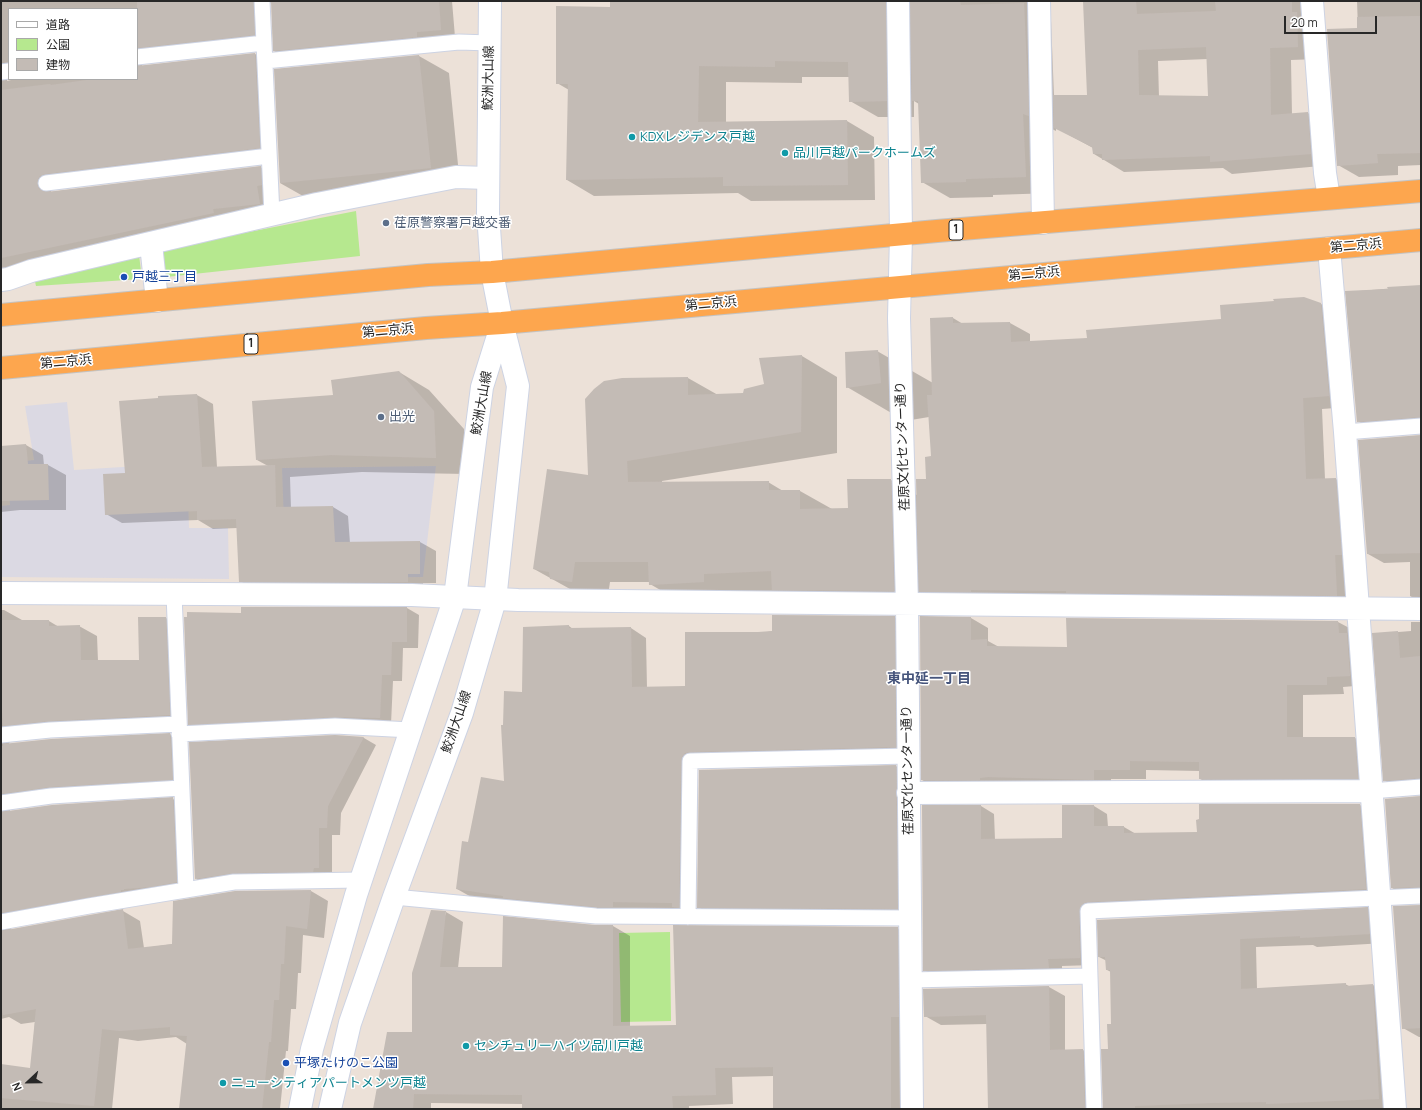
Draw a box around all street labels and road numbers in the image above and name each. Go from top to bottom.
street label: 鮫洲大山線 [481,45,497,111]
road number: 1 [949,220,963,240]
street label: 第二京浜 [1329,236,1383,256]
street label: 第二京浜 [1007,264,1061,284]
street label: 第二京浜 [684,294,738,314]
street label: 第二京浜 [361,321,415,341]
road number: 1 [244,334,258,354]
street label: 第二京浜 [39,352,93,372]
street label: 鮫洲大山線 [469,370,495,436]
street label: 荏原文化センター通り [893,381,913,511]
street label: 鮫洲大山線 [439,689,475,755]
street label: 荏原文化センター通り [899,705,917,835]

